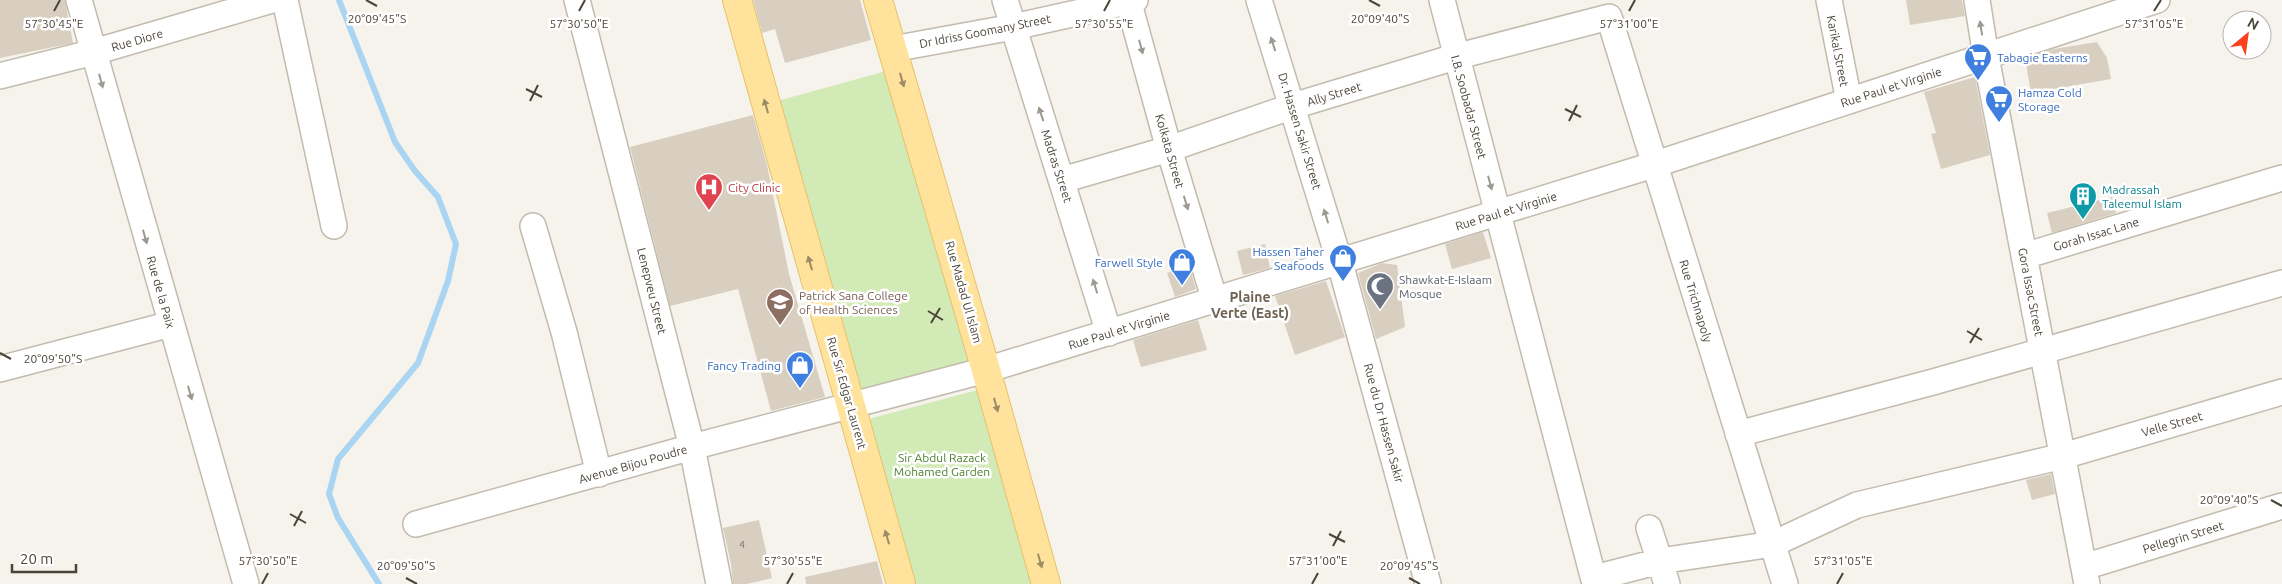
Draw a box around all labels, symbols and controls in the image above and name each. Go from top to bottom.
north arrow [2222,10,2272,60]
text: 20°09'45"S [348,12,406,25]
street label: Dr Idriss Goomany Street [918,12,1052,50]
text: 20°09'40"S [1351,12,1409,25]
street label: Karikal Street [1825,14,1851,88]
text: N [2245,14,2262,33]
text: 57°30'45"E [25,17,84,30]
text: 57°30'50"E [550,17,609,30]
text: 57°30'55"E [1075,17,1134,30]
text: 57°31'00"E [1600,17,1659,30]
text: 57°31'05"E [2125,17,2184,30]
one-way arrow [1977,20,1985,36]
street label: Rue Diore [110,26,164,54]
one-way arrow [1269,36,1276,51]
one-way arrow [1137,39,1145,55]
supermarket icon: Tabagie Easterns [1963,42,1993,81]
place label: Tabagie Easterns [1997,51,2088,64]
street label: I.B. Soobadar Street [1449,54,1489,161]
street label: Rue Paul et Virginie [1839,65,1943,109]
street label: Dr. Hassen Sakir Street [1276,71,1324,191]
one-way arrow [98,73,106,88]
one-way arrow [898,73,906,88]
street label: Ally Street [1305,79,1363,108]
supermarket icon: Hamza Cold Storage [1984,84,2014,123]
place label: Hamza Cold Storage [2018,86,2082,113]
one-way arrow [762,99,770,114]
one-way arrow [1036,107,1044,122]
street label: Kolkata Street [1153,112,1187,190]
street label: Madras Street [1039,128,1075,204]
hospital icon: City Clinic [694,172,724,211]
one-way arrow [1486,175,1494,190]
place label: City Clinic [728,181,781,194]
building icon: Madrassah Taleemul Islam [2068,181,2098,220]
place label: Madrassah Taleemul Islam [2102,183,2182,210]
street label: Rue Paul et Virginie [1454,189,1558,233]
one-way arrow [1182,196,1190,211]
one-way arrow [1321,208,1329,223]
street label: Gorah Issac Lane [2052,215,2140,253]
one-way arrow [142,230,150,245]
street label: Rue Madad Ul Islam [943,240,985,344]
shop icon: Hassen Taher Seafoods [1328,243,1358,282]
place label: Hassen Taher Seafoods [1252,245,1324,272]
street label: Lenepveu Street [635,246,669,336]
shop icon: Farwell Style [1167,247,1197,286]
street label: Gora Issac Street [2016,247,2046,338]
street label: Rue de la Paix [144,254,178,330]
one-way arrow [806,255,814,270]
place label: Farwell Style [1095,256,1163,269]
street label: Rue Trichnapoly [1677,258,1715,344]
mosque icon: Shawkat-E-Islaam Mosque [1365,271,1395,310]
place label: Shawkat-E-Islaam Mosque [1399,273,1492,300]
one-way arrow [1090,278,1098,293]
school or university icon: Patrick Sana College of Health Sciences [765,287,795,326]
place label: Patrick Sana College of Health Sciences [799,289,908,316]
district label: Plaine Verte (East) [1211,289,1289,321]
street label: Rue Paul et Virginie [1067,308,1171,352]
street label: Rue Sir Edgar Laurent [825,335,869,451]
shop icon: Fancy Trading [785,350,815,389]
text: 20°09'50"S [24,352,82,365]
place label: Fancy Trading [707,359,781,372]
street label: Rue du Dr Hassen Sakir [1362,362,1406,485]
one-way arrow [187,386,195,401]
one-way arrow [992,397,1000,412]
street label: Velle Street [2140,409,2204,439]
street label: Avenue Bijou Poudre [577,442,689,486]
park label: Sir Abdul Razack Mohamed Garden [894,451,990,478]
text: 20°09'40"S [2200,493,2258,506]
street label: Pellegrin Street [2141,518,2225,555]
one-way arrow [883,530,891,545]
house number: 4 [739,539,745,550]
scale bar [12,542,76,574]
text: 20 m [20,550,53,567]
text: 57°30'50"E [239,554,298,567]
text: 57°30'55"E [764,554,823,567]
one-way arrow [1036,554,1044,569]
text: 57°31'00"E [1289,554,1348,567]
text: 57°31'05"E [1814,554,1873,567]
text: 20°09'50"S [377,559,435,572]
text: 20°09'45"S [1380,559,1438,572]

